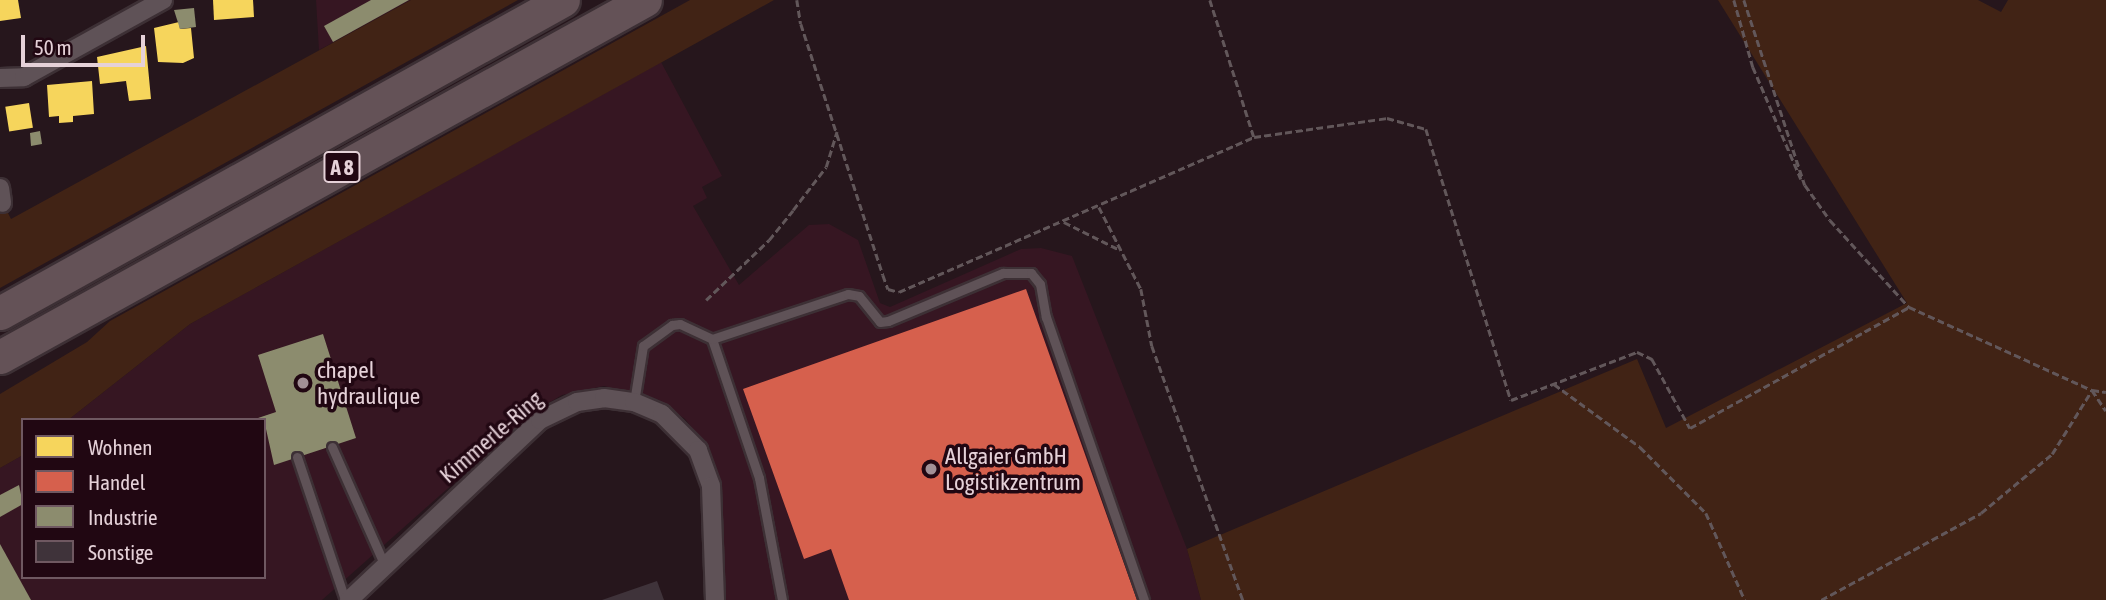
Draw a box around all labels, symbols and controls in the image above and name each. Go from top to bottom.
scale bar [24,21,149,65]
text: 50 m [34,35,72,59]
road number: A 8 [323,150,361,184]
place label: chapel hydraulique [317,356,420,410]
marker: chapel hydraulique [295,375,311,391]
street label: Kimmerle-Ring [434,385,548,489]
legend [21,418,266,579]
text: Wohnen [88,435,153,459]
place label: Allgaier GmbH Logistikzentrum [945,442,1081,496]
marker: Allgaier GmbH Logistikzentrum [923,461,939,477]
text: Handel [88,470,145,494]
text: Industrie [88,505,158,529]
text: Sonstige [88,540,153,564]

